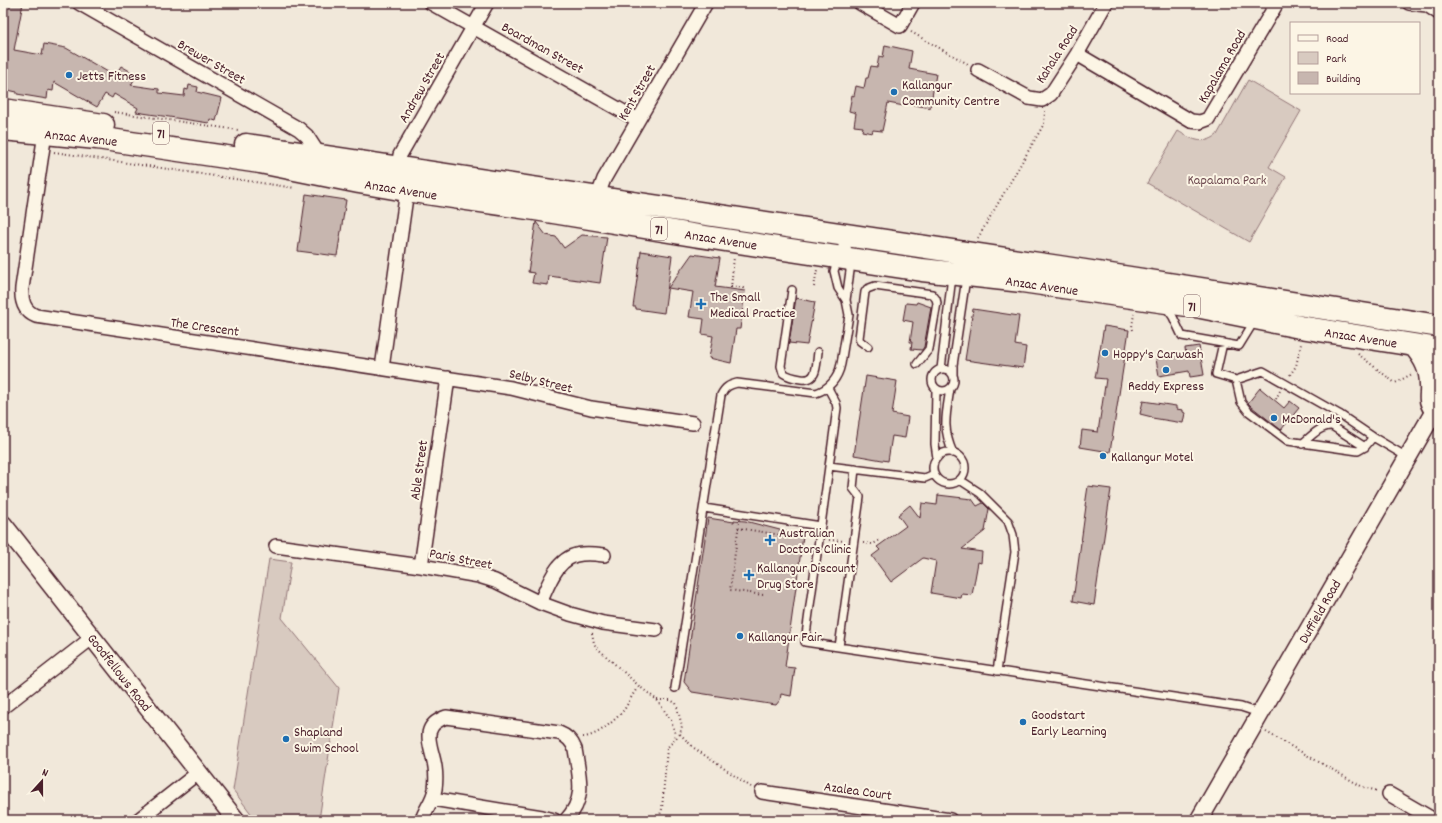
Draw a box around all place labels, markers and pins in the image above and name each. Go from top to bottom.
place label: Jetts Fitness [77,67,146,87]
marker: Jetts Fitness [64,70,74,80]
place label: Kallangur Community Centre [902,76,1000,112]
marker: Kallangur Community Centre [889,87,899,97]
place label: The Small Medical Practice [710,288,795,324]
marker: The Small Medical Practice [695,298,707,310]
place label: Hoppy's Carwash [1113,345,1203,365]
marker: Hoppy's Carwash [1100,348,1110,358]
marker: Reddy Express [1161,365,1171,375]
place label: Reddy Express [1128,377,1204,397]
place label: McDonald's [1282,410,1341,430]
marker: McDonald's [1269,413,1279,423]
place label: Kallangur Motel [1111,448,1194,468]
marker: Kallangur Motel [1098,451,1108,461]
place label: Australian Doctors Clinic [779,524,852,560]
marker: Australian Doctors Clinic [764,534,776,546]
place label: Kallangur Discount Drug Store [757,559,856,595]
marker: Kallangur Discount Drug Store [744,570,754,580]
place label: Kallangur Fair [748,628,823,648]
marker: Kallangur Fair [735,631,745,641]
place label: Goodstart Early Learning [1031,706,1107,742]
marker: Goodstart Early Learning [1018,717,1028,727]
place label: Shapland Swim School [294,723,359,759]
marker: Shapland Swim School [281,734,291,744]

